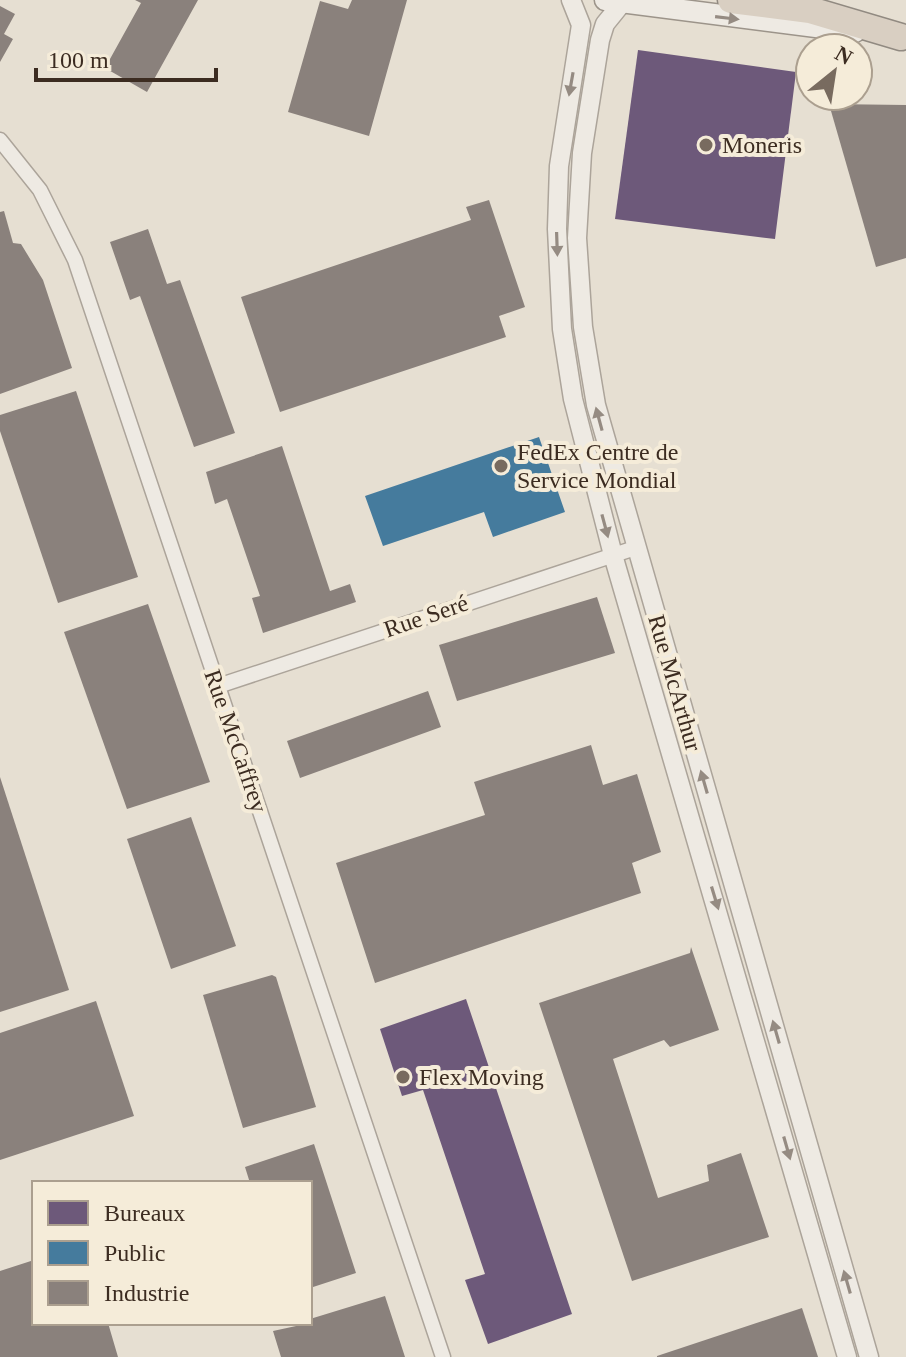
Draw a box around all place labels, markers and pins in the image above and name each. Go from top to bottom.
place label: Moneris [722,132,802,158]
marker: Moneris [697,136,715,154]
place label: FedEx Centre de Service Mondial [517,439,678,493]
marker: FedEx Centre de Service Mondial [492,457,510,475]
place label: Flex Moving [419,1064,544,1090]
marker: Flex Moving [394,1068,412,1086]

